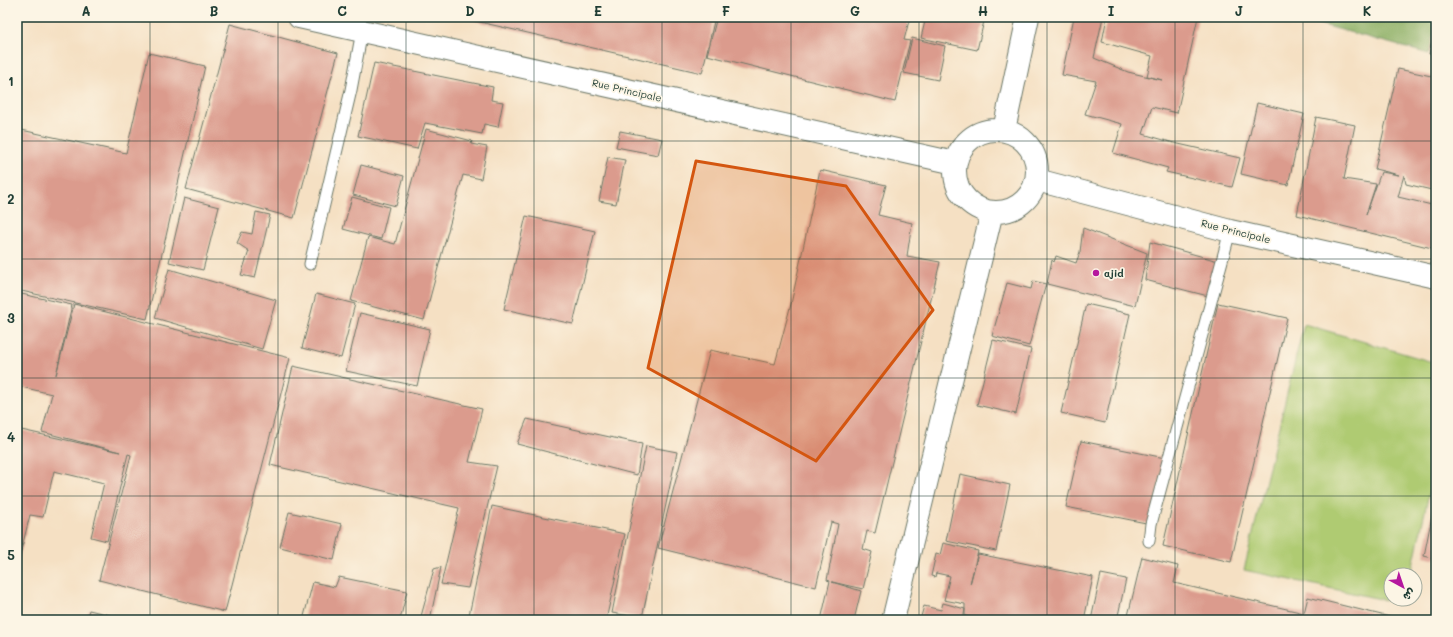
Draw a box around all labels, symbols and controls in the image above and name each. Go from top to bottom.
text: A [81,2,91,19]
text: B [210,2,219,19]
text: C [337,2,347,19]
text: D [465,2,475,19]
text: E [594,2,602,19]
text: F [722,2,730,19]
text: G [850,2,860,19]
text: H [978,2,988,19]
text: I [1108,2,1115,19]
text: J [1235,2,1243,19]
text: K [1363,2,1372,19]
text: 1 [8,72,14,89]
street label: Rue Principale [591,75,663,105]
text: 2 [7,190,15,207]
street label: Rue Principale [1200,216,1272,246]
place label: ajid [1104,266,1124,280]
marker: ajid [1091,268,1101,278]
text: 3 [7,309,15,326]
text: 4 [7,428,15,445]
text: 5 [7,546,15,563]
north arrow [1383,567,1423,607]
text: ش [1400,585,1419,605]

